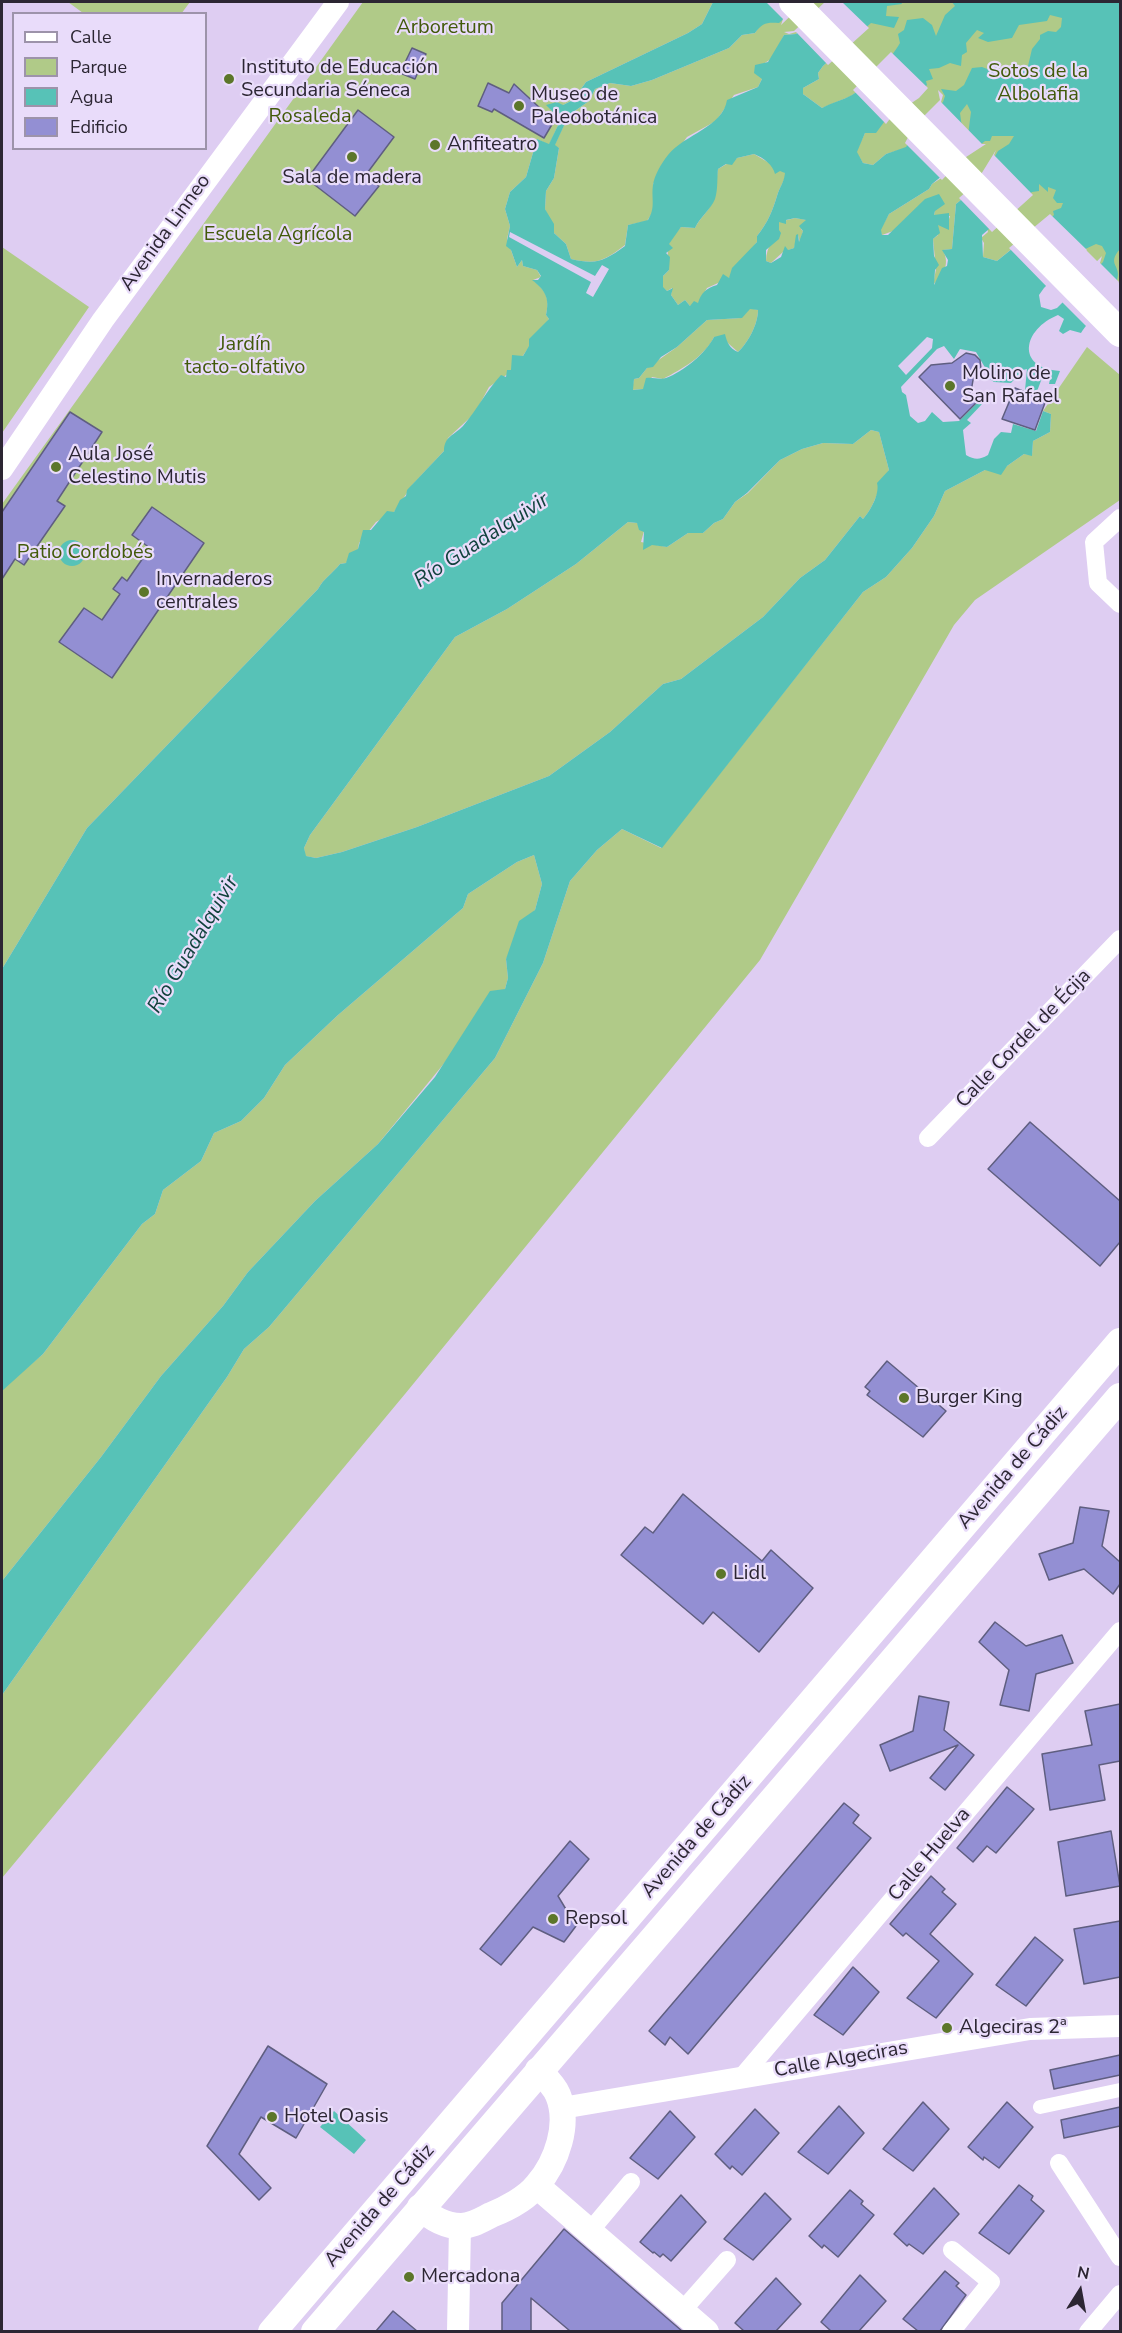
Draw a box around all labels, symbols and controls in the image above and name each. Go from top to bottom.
legend [12,12,207,150]
park label: Arboretum [396,16,494,40]
text: Calle [70,25,112,49]
text: Parque [70,55,127,79]
place label: Instituto de Educación Secundaria Séneca [241,56,438,103]
park label: Sotos de la Albolafia [988,60,1088,107]
marker: Instituto de Educación Secundaria Séneca [222,72,236,86]
place label: Museo de Paleobotánica [531,83,657,130]
text: Agua [70,85,113,109]
marker: Museo de Paleobotánica [512,99,526,113]
park label: Rosaleda [268,105,352,129]
text: Edificio [70,115,128,139]
place label: Anfiteatro [447,133,537,157]
marker: Anfiteatro [428,138,442,152]
marker: Sala de madera [345,150,359,164]
place label: Sala de madera [282,166,422,190]
street label: Avenida Linneo [116,170,216,296]
park label: Escuela Agrícola [204,223,352,247]
park label: Jardín tacto-olfativo [185,333,305,380]
place label: Molino de San Rafael [962,362,1059,409]
marker: Molino de San Rafael [943,379,957,393]
place label: Aula José Celestino Mutis [68,443,206,490]
marker: Aula José Celestino Mutis [49,460,63,474]
water label: Río Guadalquivir [410,488,554,594]
park label: Patio Cordobés [17,541,153,565]
place label: Invernaderos centrales [156,568,272,615]
marker: Invernaderos centrales [137,585,151,599]
water label: Río Guadalquivir [143,872,245,1018]
street label: Calle Cordel de Écija [952,965,1096,1113]
place label: Burger King [916,1386,1023,1410]
marker: Burger King [897,1391,911,1405]
street label: Avenida de Cádiz [953,1402,1073,1534]
place label: Lidl [733,1562,766,1586]
marker: Lidl [714,1567,728,1581]
street label: Avenida de Cádiz [637,1771,757,1903]
street label: Calle Huelva [884,1803,976,1907]
place label: Repsol [565,1907,627,1931]
marker: Repsol [546,1912,560,1926]
place label: Algeciras 2ª [959,2016,1067,2040]
marker: Algeciras 2ª [940,2021,954,2035]
street label: Calle Algeciras [772,2036,910,2084]
place label: Hotel Oasis [284,2105,389,2129]
marker: Hotel Oasis [265,2110,279,2124]
street label: Avenida de Cádiz [320,2140,440,2272]
north arrow [1050,2261,1110,2321]
text: N [1075,2261,1091,2285]
place label: Mercadona [421,2265,520,2289]
marker: Mercadona [402,2270,416,2284]

